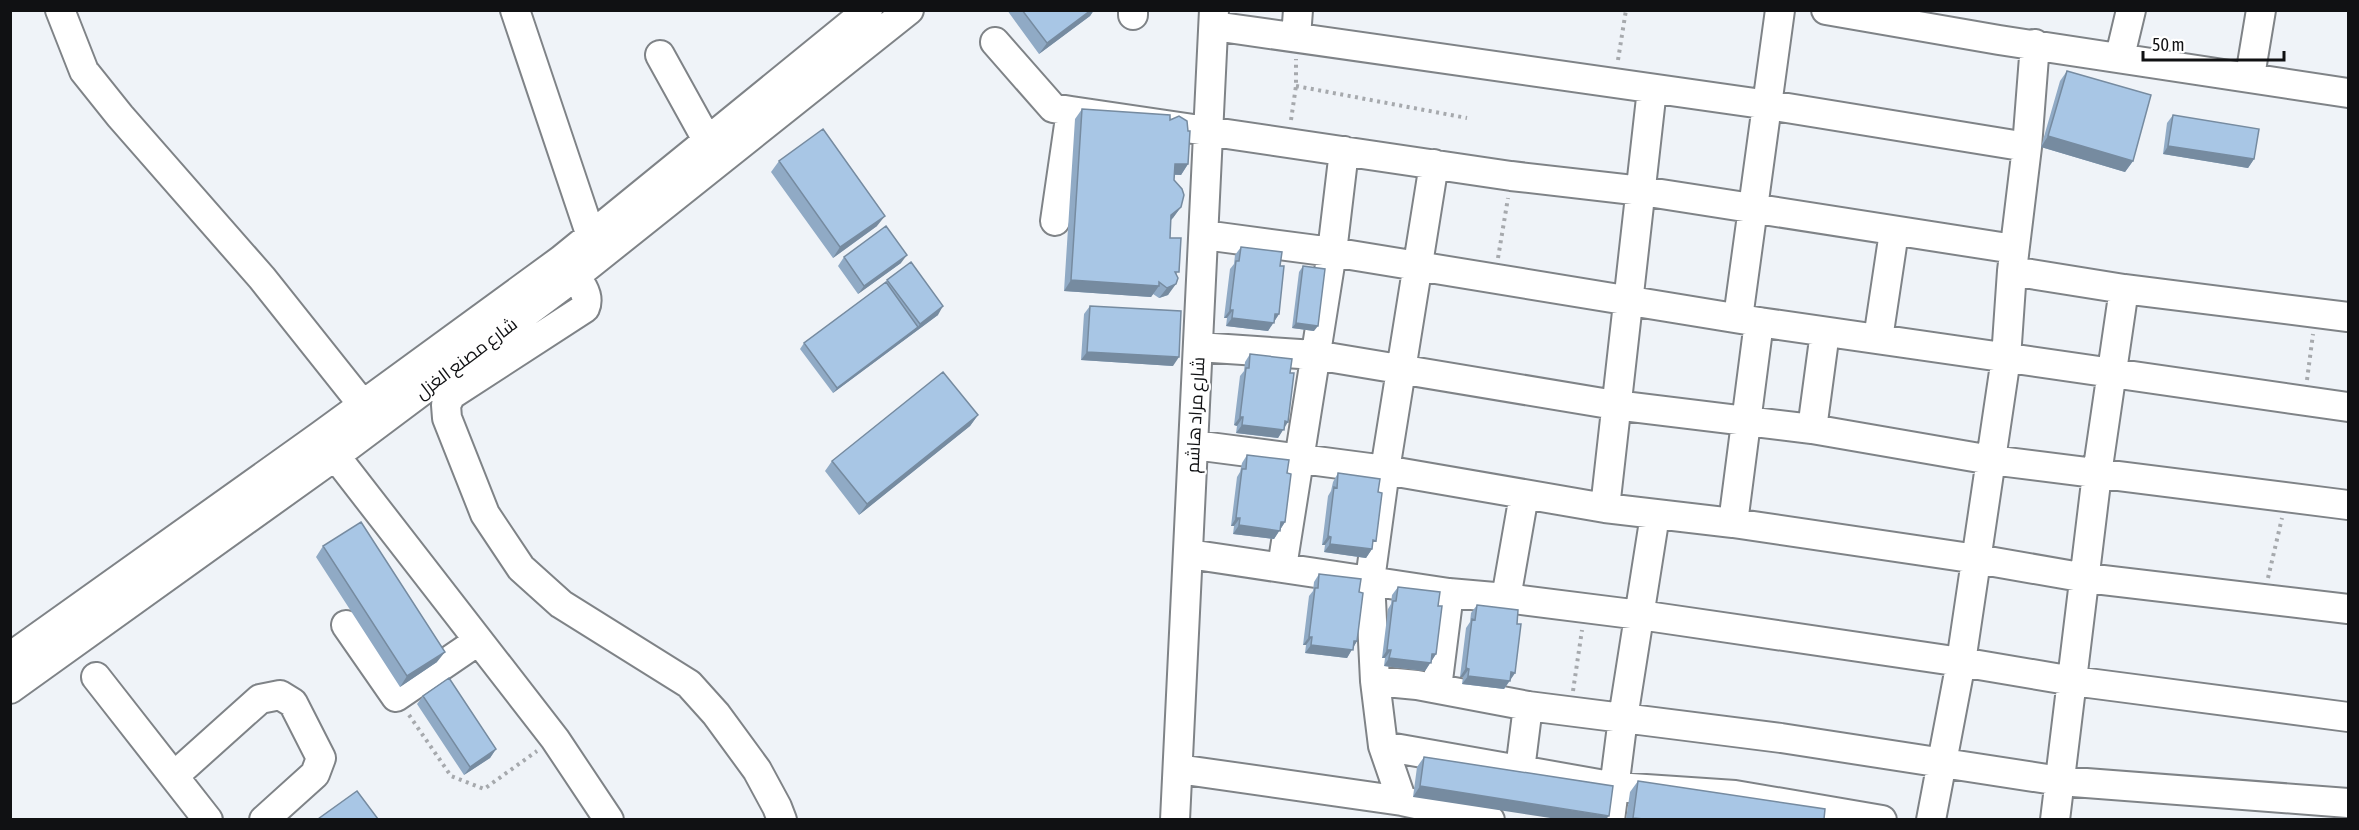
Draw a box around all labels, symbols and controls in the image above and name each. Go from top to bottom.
scale bar [2143,24,2284,62]
text: 50 m [2152,34,2184,55]
street label: شارع مصنع الغزل [411,313,522,405]
street label: شارع مراد هاشم [1181,356,1211,474]

